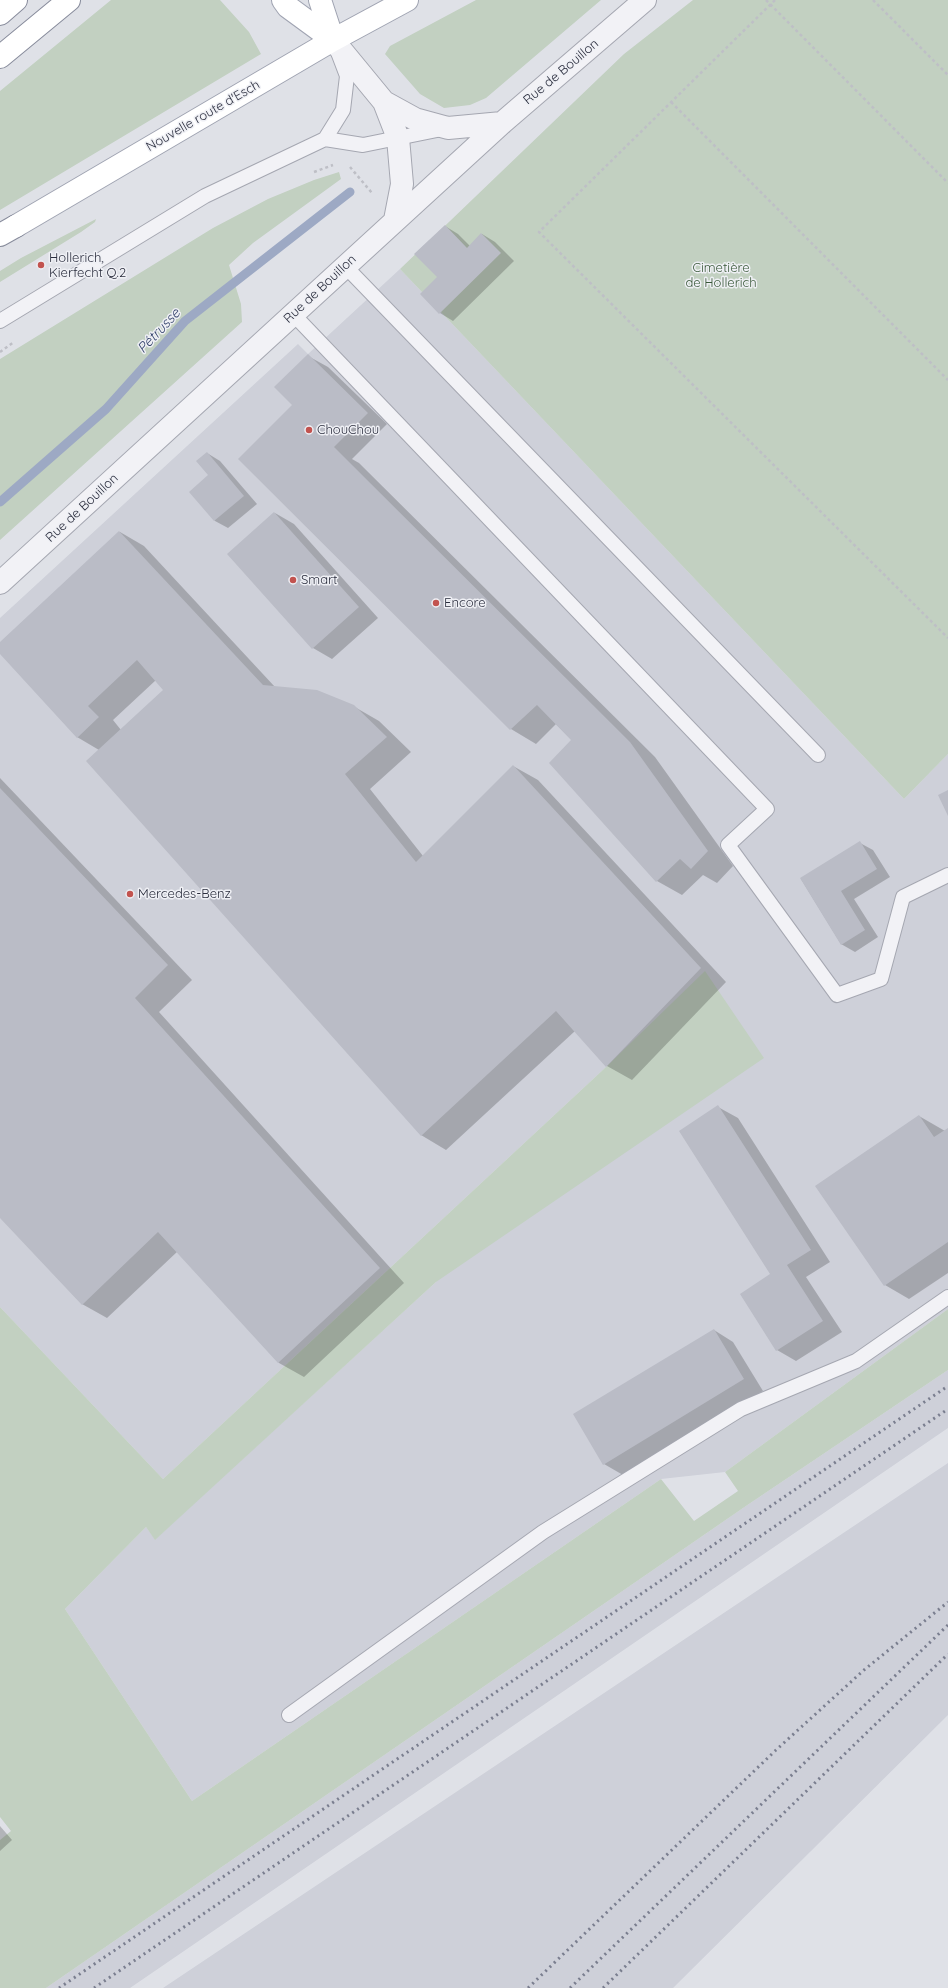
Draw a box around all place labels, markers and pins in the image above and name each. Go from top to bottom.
place label: Hollerich, Kierfecht Q.2 [49,250,126,281]
marker: Hollerich, Kierfecht Q.2 [36,260,46,270]
place label: ChouChou [317,422,379,438]
marker: ChouChou [304,425,314,435]
place label: Smart [301,572,337,588]
marker: Smart [288,575,298,585]
place label: Encore [444,595,486,611]
marker: Encore [431,598,441,608]
place label: Mercedes-Benz [138,886,231,902]
marker: Mercedes-Benz [125,889,135,899]

